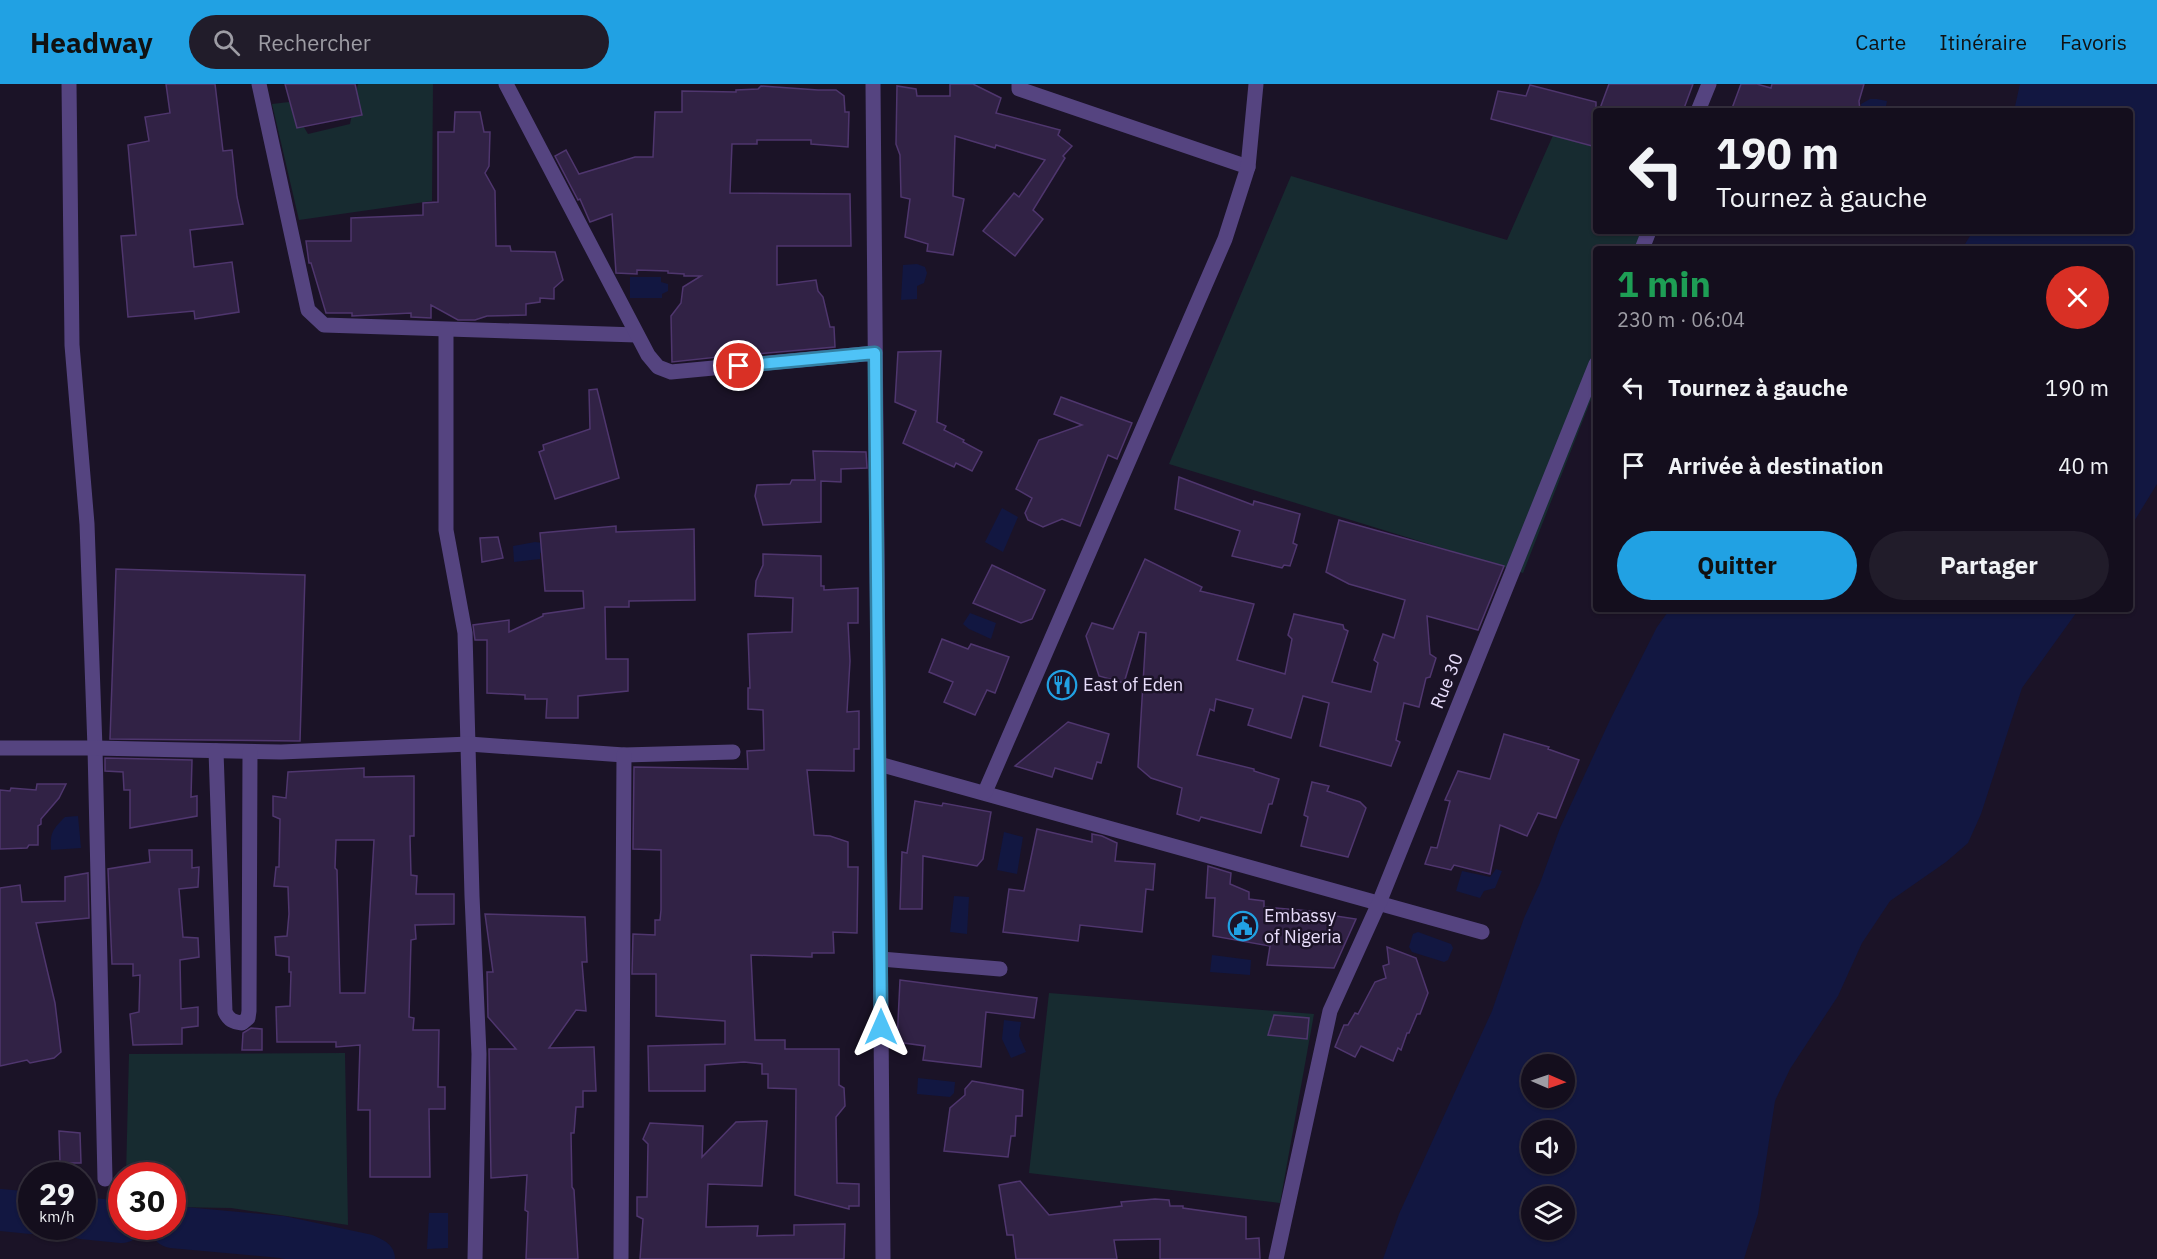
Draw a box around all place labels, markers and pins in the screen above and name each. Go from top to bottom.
pin [713,340,764,391]
restaurant icon: East of Eden [1046,669,1078,701]
place label: East of Eden [1083,673,1183,696]
place label: Embassy of Nigeria [1264,904,1342,948]
public building icon: Embassy of Nigeria [1227,910,1259,942]

